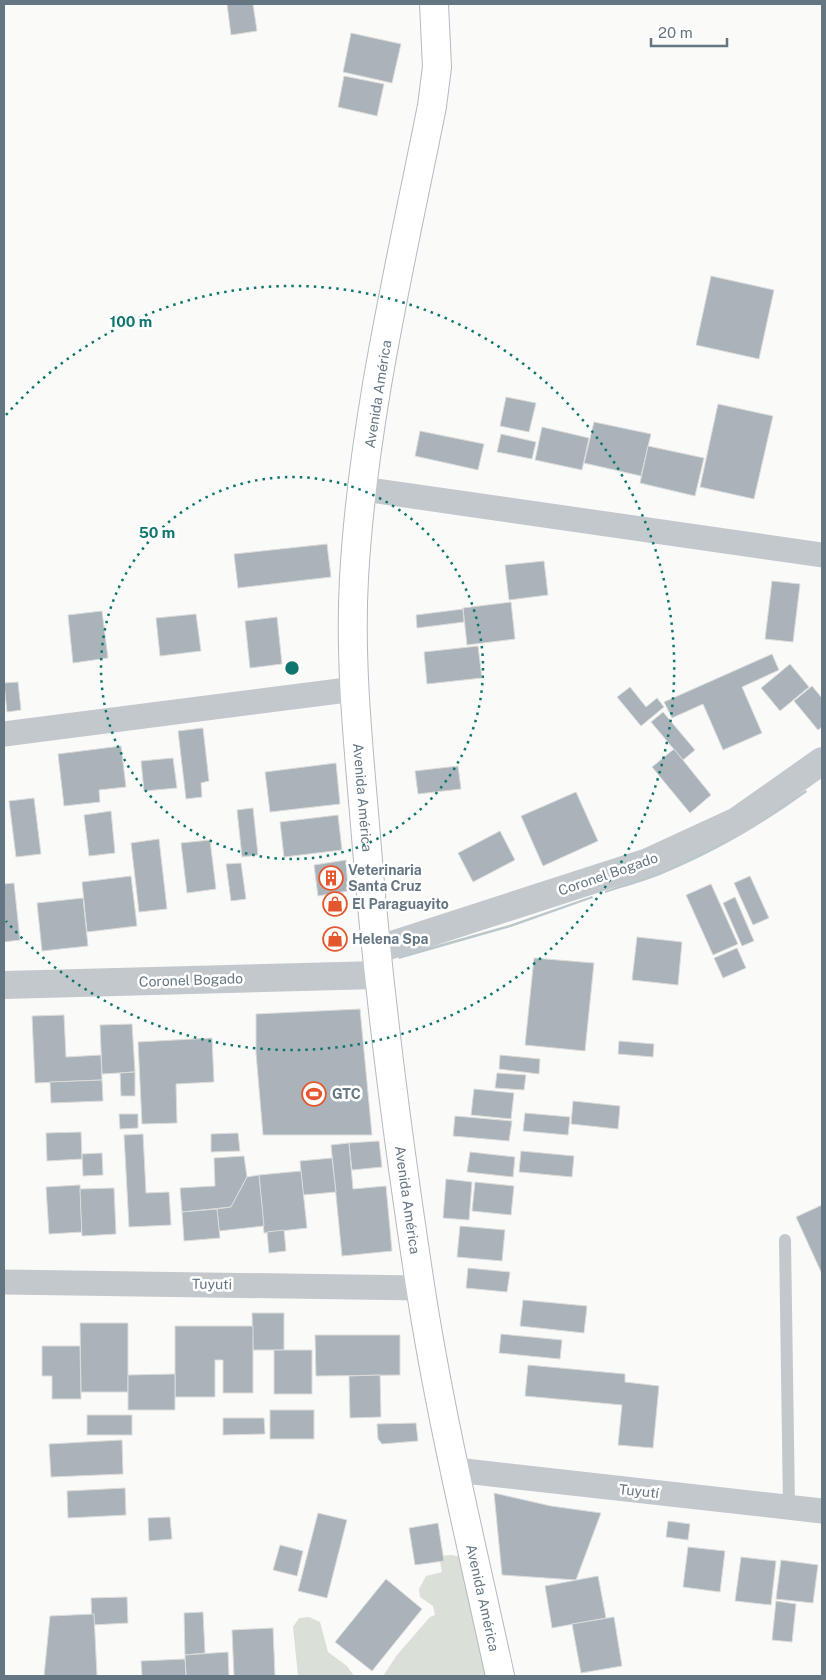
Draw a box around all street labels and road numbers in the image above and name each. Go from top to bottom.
street label: Avenida América [362,339,394,449]
street label: Avenida América [350,742,375,852]
street label: Coronel Bogado [556,849,660,899]
street label: Coronel Bogado [139,970,243,990]
street label: Avenida América [392,1145,423,1255]
street label: Tuyuti [192,1276,232,1292]
street label: Tuyutí [618,1481,660,1501]
street label: Avenida América [463,1543,502,1653]

